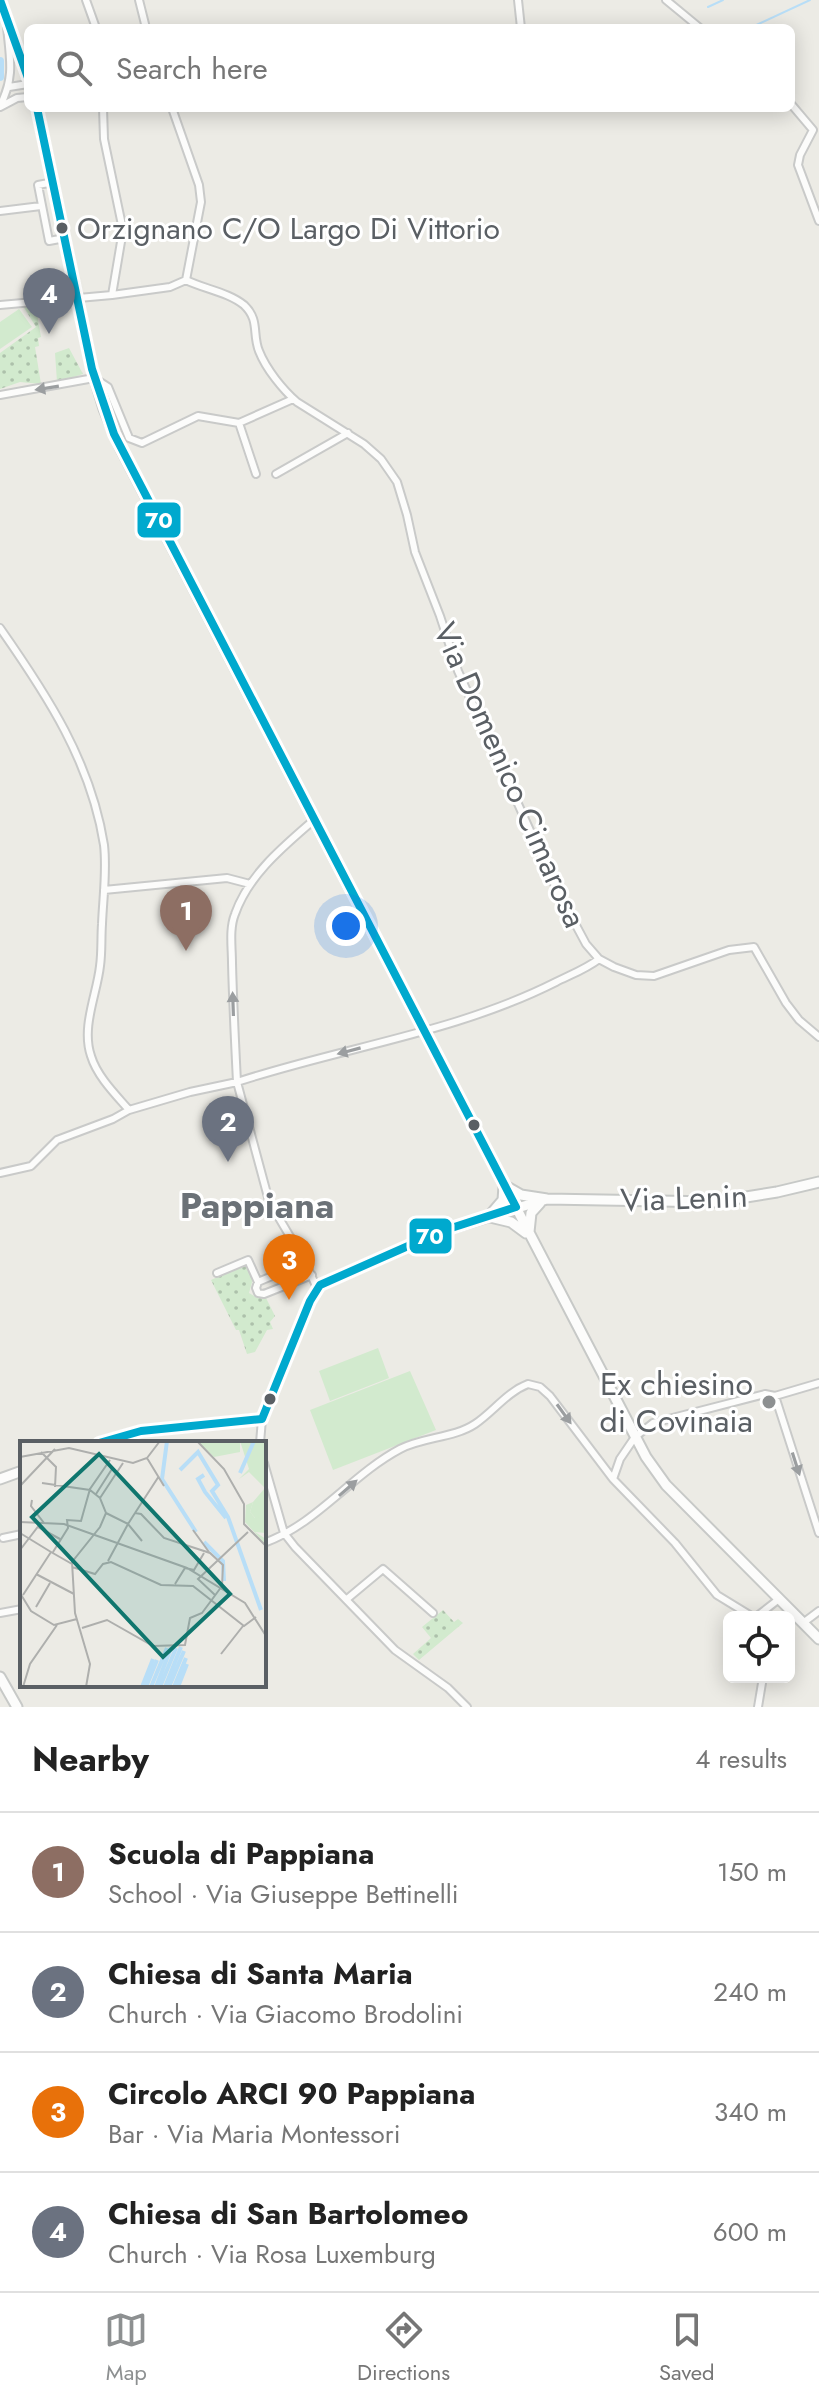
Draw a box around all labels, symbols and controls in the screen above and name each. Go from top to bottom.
search box [24,24,795,112]
icon: search [52,46,96,90]
text: Search here [116,47,268,90]
place label: Orzignano C/O Largo Di Vittorio [77,207,500,250]
marker: Orzignano C/O Largo Di Vittorio [54,220,70,236]
pin: 4 [23,268,75,334]
one-way arrow [35,382,60,394]
line badge: 70 [136,501,182,539]
text: 70 [145,504,173,536]
street label: Via Domenico Cimarosa [422,615,598,935]
pin: 1 [160,885,212,951]
your location [326,906,366,946]
one-way arrow [226,991,239,1016]
one-way arrow [336,1045,360,1058]
pin: 2 [202,1096,254,1162]
unlabelled marker [466,1117,482,1133]
street label: Via Lenin [620,1173,748,1223]
district label: Pappiana [180,1179,334,1231]
line badge: 70 [408,1217,453,1255]
text: 70 [416,1220,444,1252]
pin: 3 [263,1234,315,1300]
place label: Ex chiesino di Covinaia [600,1361,753,1444]
unlabelled marker [262,1391,278,1407]
marker: Ex chiesino di Covinaia [760,1393,778,1411]
one-way arrow [555,1404,571,1425]
inset map [20,1441,266,1687]
one-way arrow [791,1453,803,1477]
one-way arrow [337,1480,357,1497]
map controls [723,1611,795,1683]
button: locate [723,1611,795,1683]
text: Nearby [32,1735,149,1784]
text: 4 results [695,1740,787,1778]
text: Scuola di Pappiana [108,1832,374,1875]
text: 1 [51,1853,65,1891]
text: 150 m [717,1853,787,1891]
text: School · Via Giuseppe Bettinelli [108,1875,458,1913]
text: Chiesa di Santa Maria [108,1952,413,1995]
text: 2 [49,1973,67,2011]
text: 240 m [713,1973,787,2011]
text: Church · Via Giacomo Brodolini [108,1995,463,2033]
text: Circolo ARCI 90 Pappiana [108,2072,475,2115]
text: 3 [50,2093,66,2131]
text: 340 m [714,2093,787,2131]
text: Bar · Via Maria Montessori [108,2115,400,2153]
text: Chiesa di San Bartolomeo [108,2192,468,2235]
text: 4 [49,2213,67,2251]
text: 600 m [713,2213,787,2251]
text: Church · Via Rosa Luxemburg [108,2235,436,2273]
tab: Map [104,2308,148,2388]
tab: Directions [357,2308,450,2388]
tab: Saved [659,2308,715,2388]

